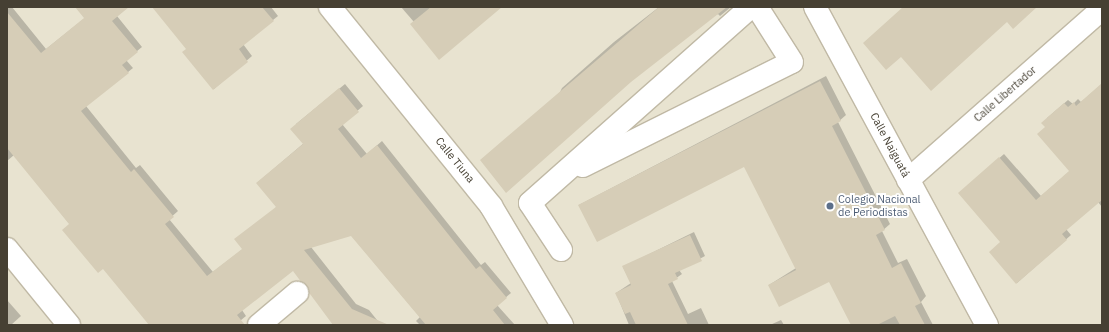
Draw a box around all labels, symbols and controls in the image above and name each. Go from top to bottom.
street label: Calle Libertador [971,63,1039,125]
street label: Calle Naiguatá [867,110,913,180]
street label: Calle Tiuna [433,135,477,185]
place label: Colegio Nacional de Periodistas [838,193,921,219]
marker: Colegio Nacional de Periodistas [825,201,835,211]

